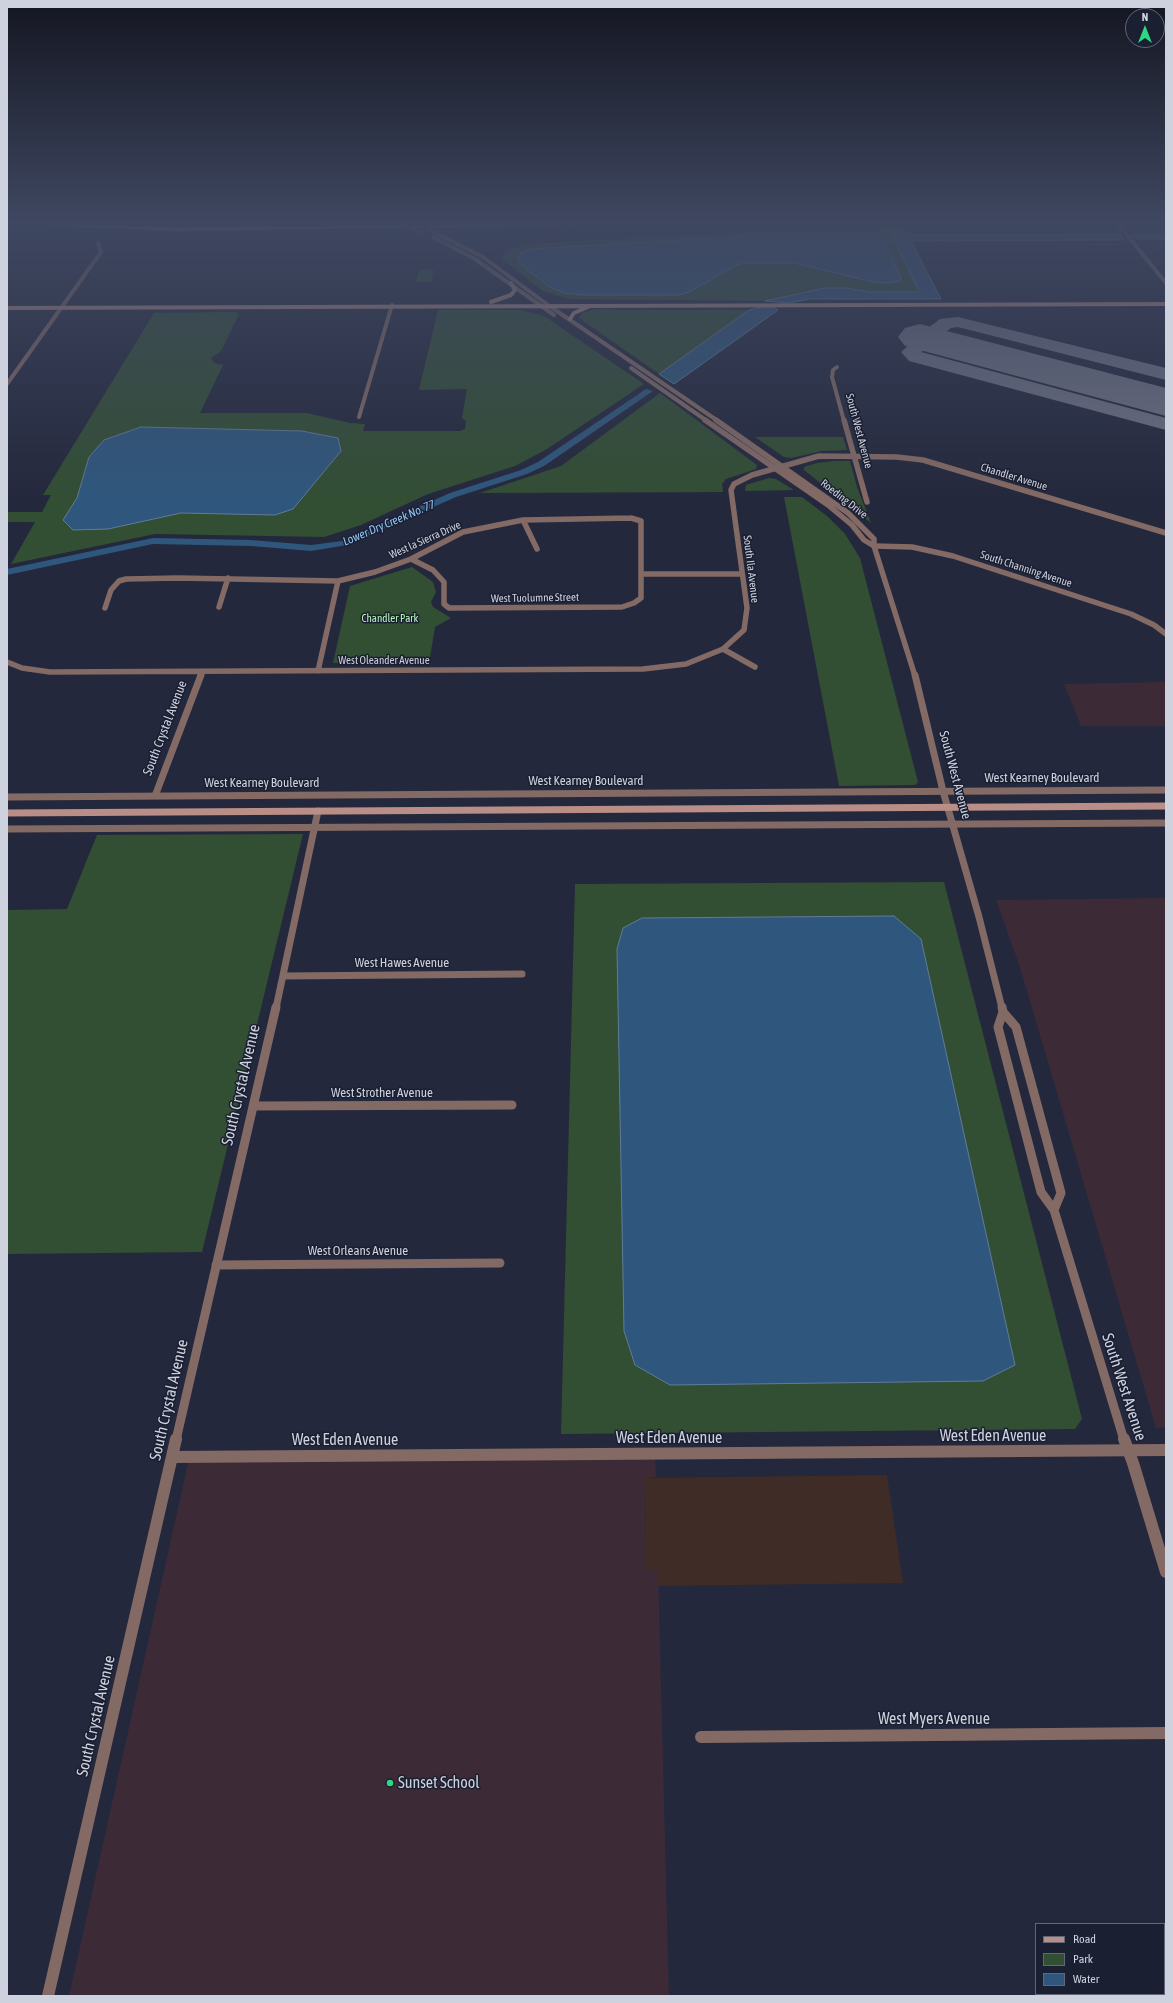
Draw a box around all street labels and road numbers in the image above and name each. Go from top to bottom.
street label: South West Avenue [843,392,875,470]
street label: Chandler Avenue [979,461,1049,493]
street label: Roeding Drive [818,476,870,522]
street label: West la Sierra Drive [387,518,463,562]
street label: South Ila Avenue [740,534,762,604]
street label: South Channing Avenue [978,548,1074,590]
street label: West Tuolumne Street [491,591,579,605]
street label: West Oleander Avenue [338,654,430,668]
street label: South Crystal Avenue [140,678,190,778]
street label: South West Avenue [936,729,974,821]
street label: West Kearney Boulevard [984,770,1100,786]
street label: West Kearney Boulevard [528,773,644,789]
street label: West Kearney Boulevard [204,775,320,791]
street label: West Hawes Avenue [355,955,449,971]
street label: South Crystal Avenue [218,1023,264,1147]
street label: West Strother Avenue [331,1085,433,1101]
street label: West Orleans Avenue [308,1243,408,1259]
street label: South West Avenue [1098,1331,1150,1443]
street label: South Crystal Avenue [146,1338,192,1462]
street label: West Eden Avenue [940,1426,1046,1446]
street label: West Eden Avenue [616,1428,722,1448]
street label: West Eden Avenue [292,1430,398,1450]
street label: South Crystal Avenue [73,1654,119,1778]
street label: West Myers Avenue [878,1709,990,1729]

